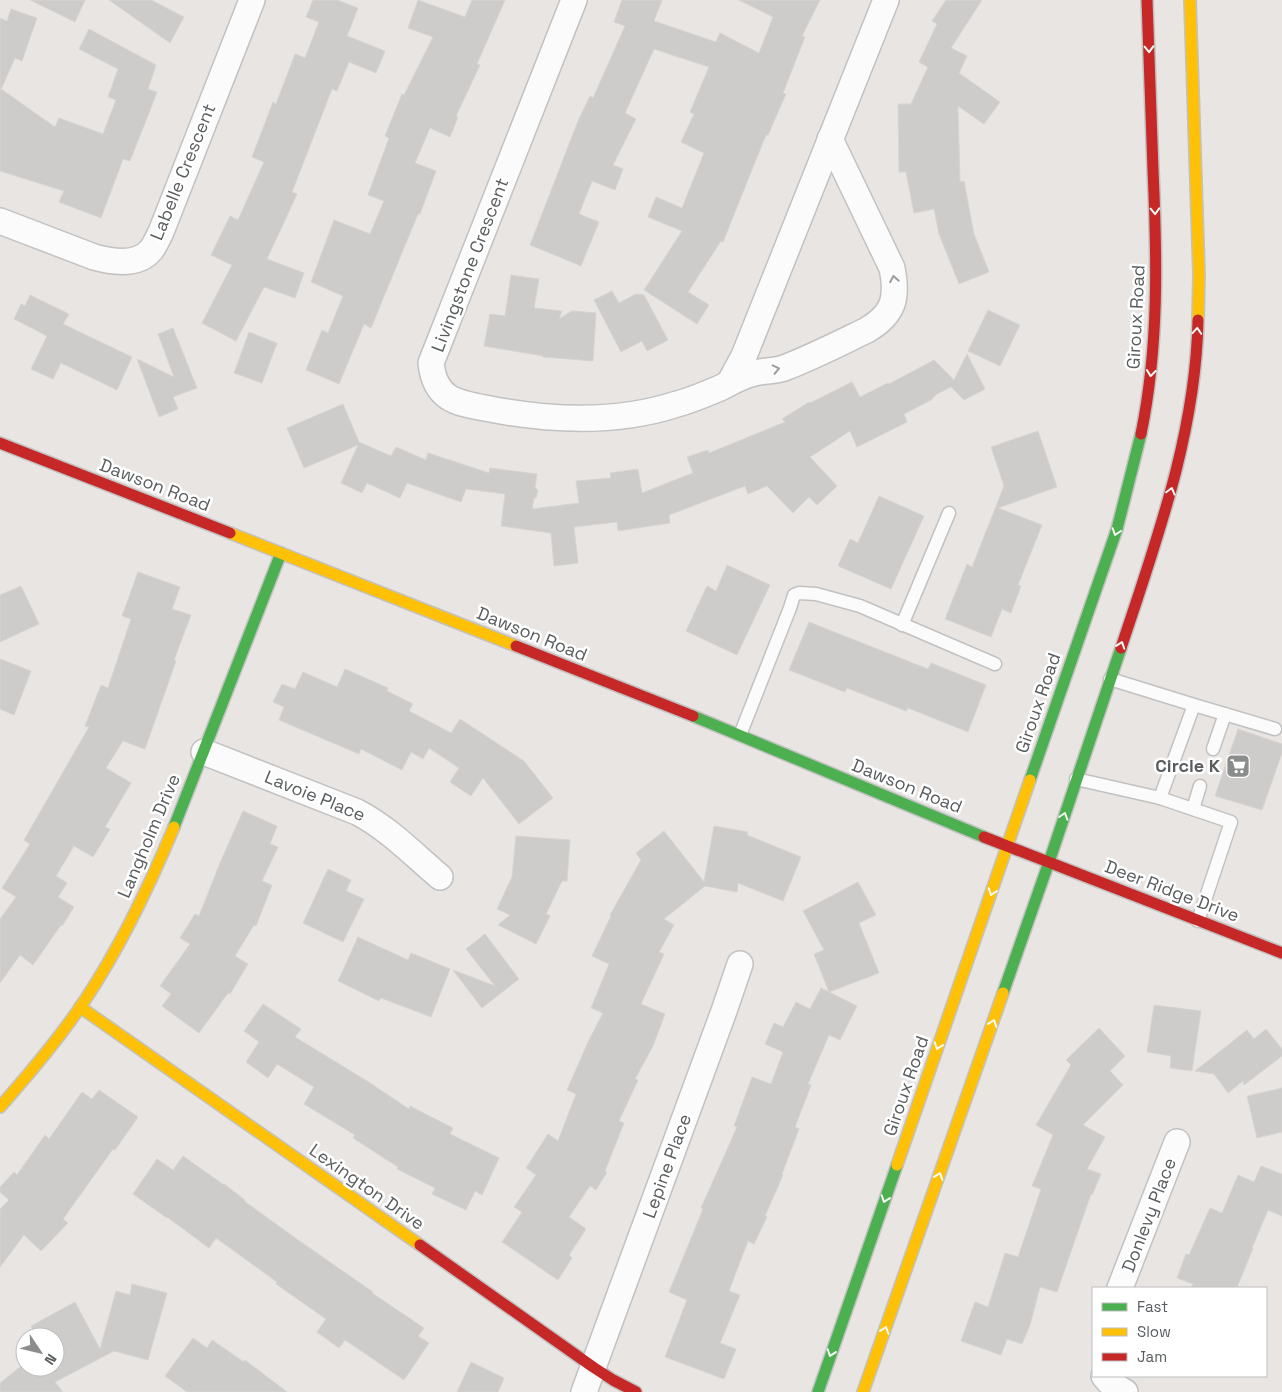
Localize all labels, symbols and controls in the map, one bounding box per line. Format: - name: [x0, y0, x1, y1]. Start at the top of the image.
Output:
- one-way arrow: [1143, 45, 1154, 53]
- street label: Labelle Crescent: [145, 100, 220, 243]
- street label: Livingstone Crescent: [426, 175, 513, 355]
- one-way arrow: [1150, 208, 1160, 215]
- street label: Giroux Road: [1121, 264, 1150, 370]
- one-way arrow: [889, 274, 899, 283]
- one-way arrow: [1191, 326, 1202, 334]
- one-way arrow: [772, 364, 781, 375]
- one-way arrow: [1146, 370, 1157, 378]
- street label: Dawson Road: [96, 453, 214, 516]
- one-way arrow: [1165, 487, 1175, 495]
- one-way arrow: [1111, 527, 1121, 535]
- street label: Dawson Road: [474, 601, 591, 666]
- one-way arrow: [1116, 642, 1126, 650]
- street label: Giroux Road: [1010, 650, 1065, 756]
- street label: Dawson Road: [849, 753, 966, 818]
- supermarket icon: Circle K: [1225, 753, 1251, 779]
- place label: Circle K: [1155, 754, 1221, 777]
- street label: Lavoie Place: [261, 765, 369, 826]
- street label: Langholm Drive: [112, 770, 185, 901]
- one-way arrow: [1058, 812, 1068, 821]
- street label: Deer Ridge Drive: [1102, 854, 1243, 927]
- one-way arrow: [987, 888, 997, 896]
- one-way arrow: [987, 1019, 997, 1027]
- street label: Giroux Road: [878, 1033, 933, 1139]
- one-way arrow: [934, 1041, 944, 1050]
- street label: Lepine Place: [637, 1110, 696, 1221]
- street label: Lexington Drive: [305, 1138, 429, 1235]
- street label: Donlevy Place: [1116, 1154, 1181, 1275]
- one-way arrow: [933, 1172, 943, 1181]
- one-way arrow: [881, 1195, 891, 1203]
- legend: [1092, 1287, 1267, 1377]
- text: Fast: [1137, 1297, 1168, 1316]
- text: Slow: [1137, 1322, 1171, 1341]
- one-way arrow: [880, 1326, 890, 1334]
- north arrow: [15, 1327, 65, 1377]
- text: Jam: [1137, 1347, 1167, 1366]
- one-way arrow: [827, 1348, 837, 1357]
- text: N: [41, 1350, 61, 1368]

